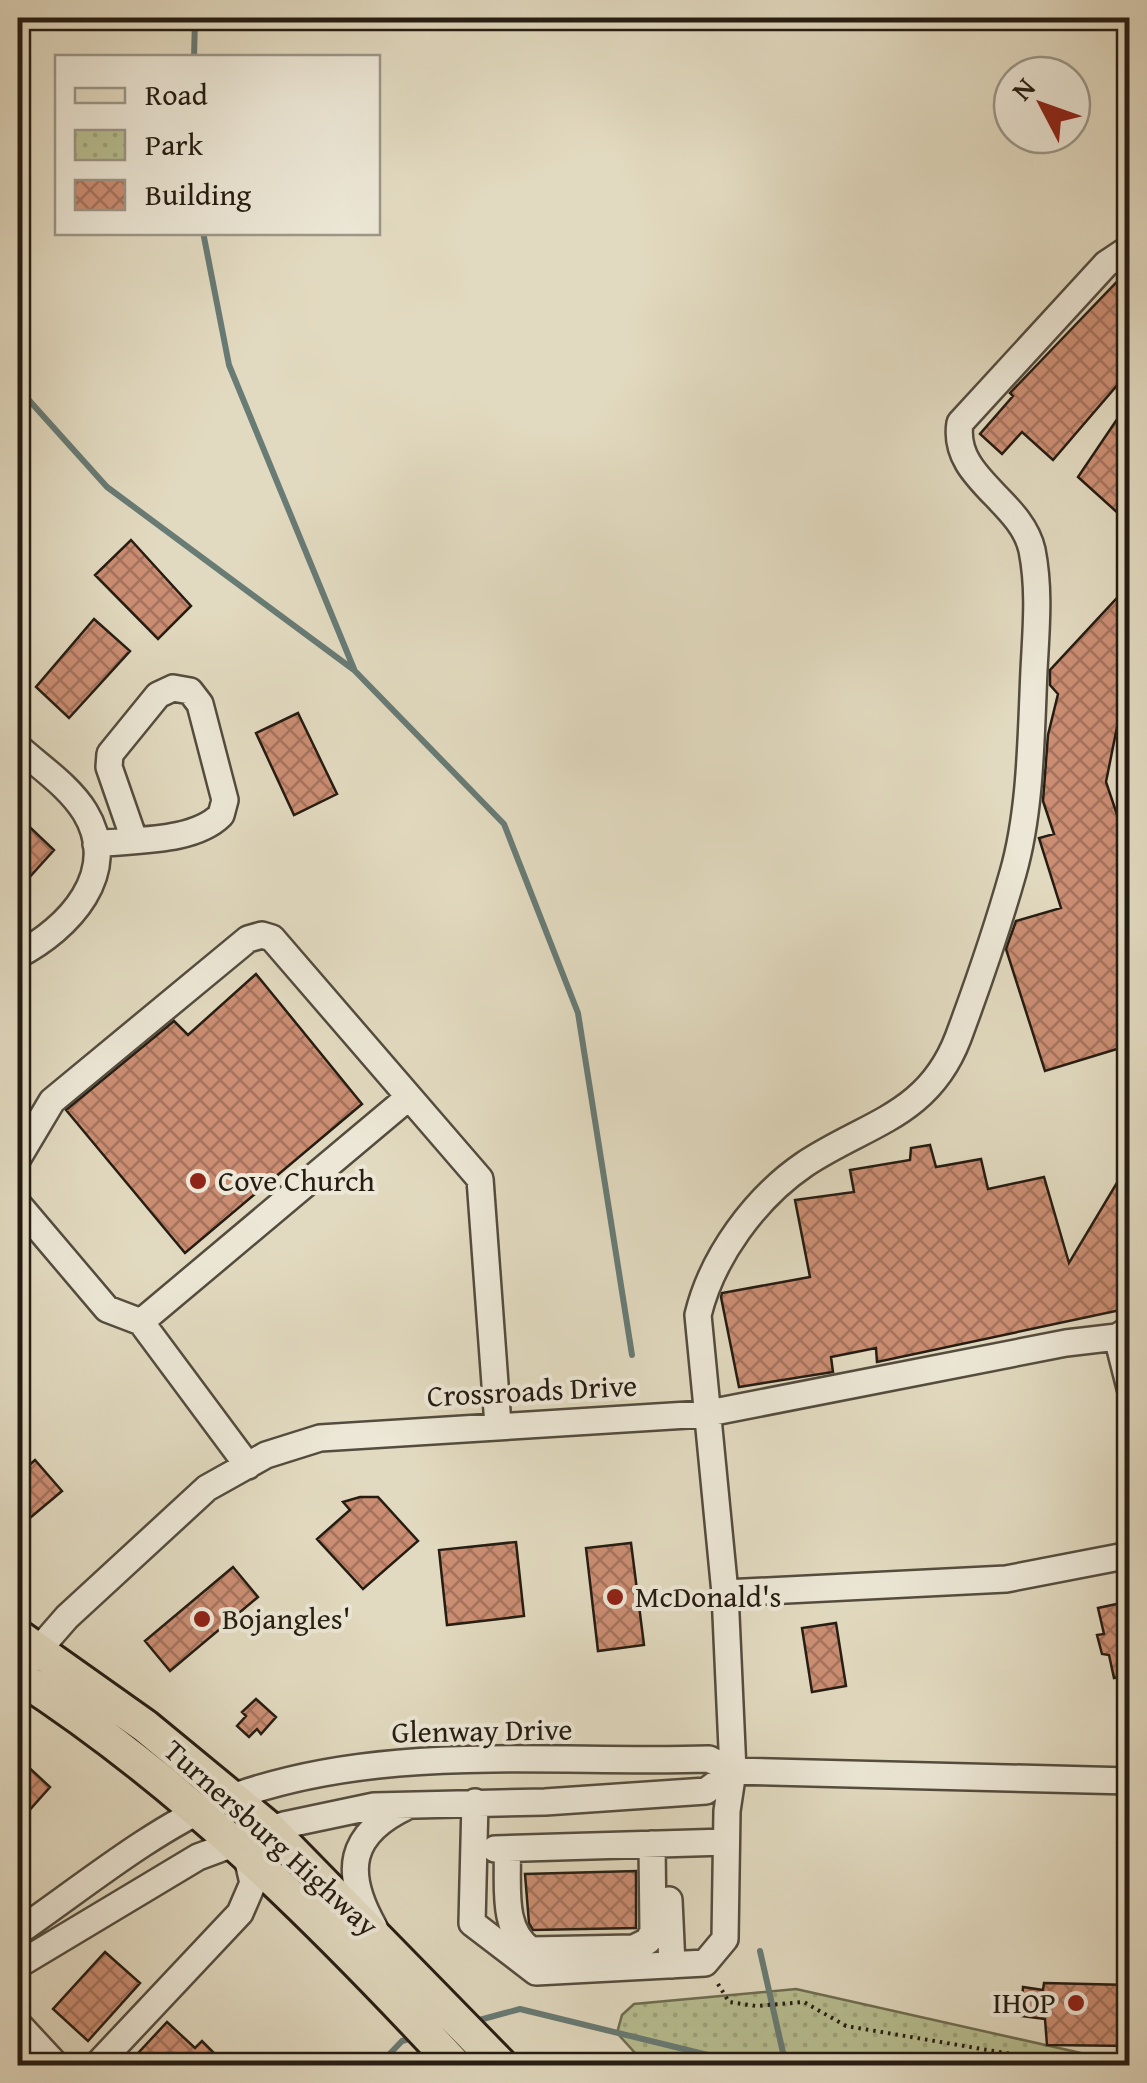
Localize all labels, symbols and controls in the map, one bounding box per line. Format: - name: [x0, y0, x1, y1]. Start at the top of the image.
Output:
- legend: [55, 55, 380, 235]
- north arrow: [992, 55, 1092, 155]
- text: N: [1001, 68, 1045, 109]
- text: Road: [145, 72, 208, 116]
- text: Park: [145, 122, 204, 166]
- text: Building: [145, 172, 251, 216]
- place label: Cove Church: [218, 1158, 375, 1202]
- marker: Cove Church: [187, 1170, 209, 1192]
- street label: Crossroads Drive: [426, 1363, 638, 1417]
- place label: McDonald's: [635, 1574, 782, 1618]
- marker: McDonald's: [604, 1586, 626, 1608]
- place label: Bojangles': [222, 1596, 350, 1640]
- marker: Bojangles': [191, 1608, 213, 1630]
- street label: Glenway Drive: [391, 1706, 573, 1754]
- street label: Turnersburg Highway: [154, 1728, 389, 1946]
- place label: IHOP: [993, 1980, 1056, 2024]
- marker: IHOP: [1065, 1992, 1087, 2014]

